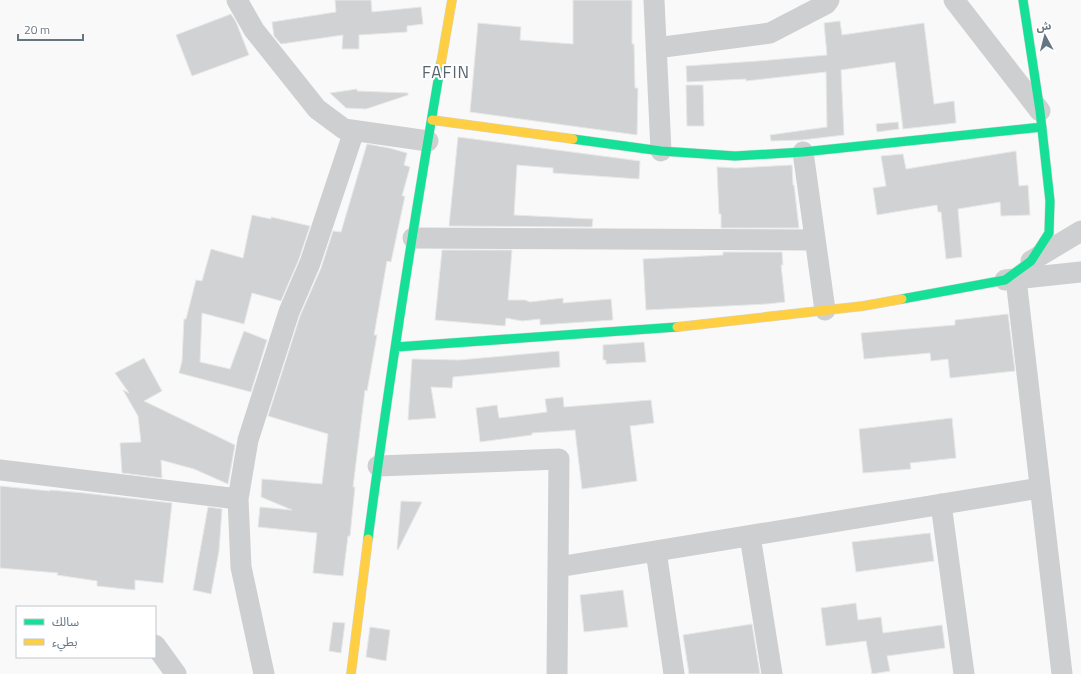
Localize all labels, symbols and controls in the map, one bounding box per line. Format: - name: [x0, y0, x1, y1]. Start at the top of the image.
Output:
- scale bar: [18, 16, 83, 42]
- north arrow: [1025, 16, 1065, 56]
- text: ش: [1035, 17, 1052, 35]
- text: 20 m: [24, 20, 50, 39]
- district label: FAFIN: [422, 59, 470, 85]
- legend: [16, 606, 156, 658]
- text: سالك: [52, 612, 79, 631]
- text: بطيء: [52, 632, 78, 652]

